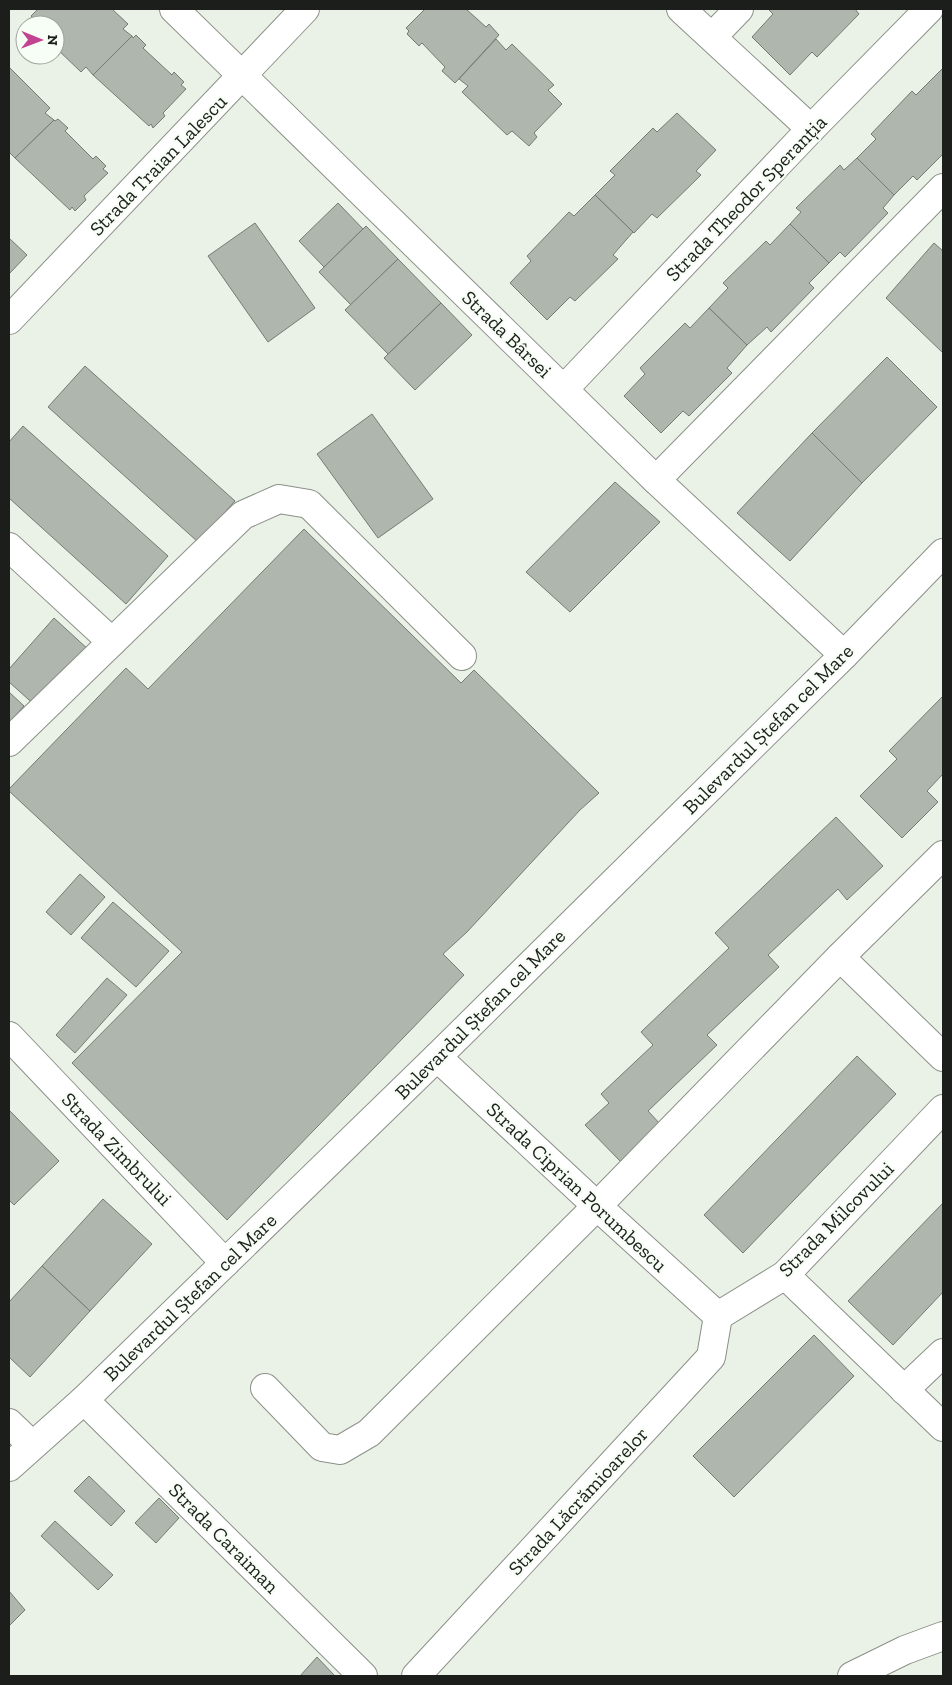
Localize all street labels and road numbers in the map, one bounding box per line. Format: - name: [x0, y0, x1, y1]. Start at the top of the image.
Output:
- street label: Strada Traian Lalescu: [84, 89, 232, 241]
- street label: Strada Theodor Speranția: [660, 110, 832, 286]
- street label: Strada Bârsei: [457, 285, 557, 383]
- street label: Bulevardul Ștefan cel Mare: [678, 639, 858, 819]
- street label: Bulevardul Ștefan cel Mare: [390, 924, 570, 1104]
- street label: Strada Zimbrului: [57, 1087, 177, 1211]
- street label: Strada Ciprian Porumbescu: [482, 1097, 672, 1277]
- street label: Strada Milcovului: [774, 1156, 899, 1281]
- street label: Bulevardul Ștefan cel Mare: [99, 1208, 281, 1386]
- street label: Strada Lăcrămioarelor: [503, 1422, 653, 1580]
- street label: Strada Caraiman: [164, 1478, 284, 1598]

